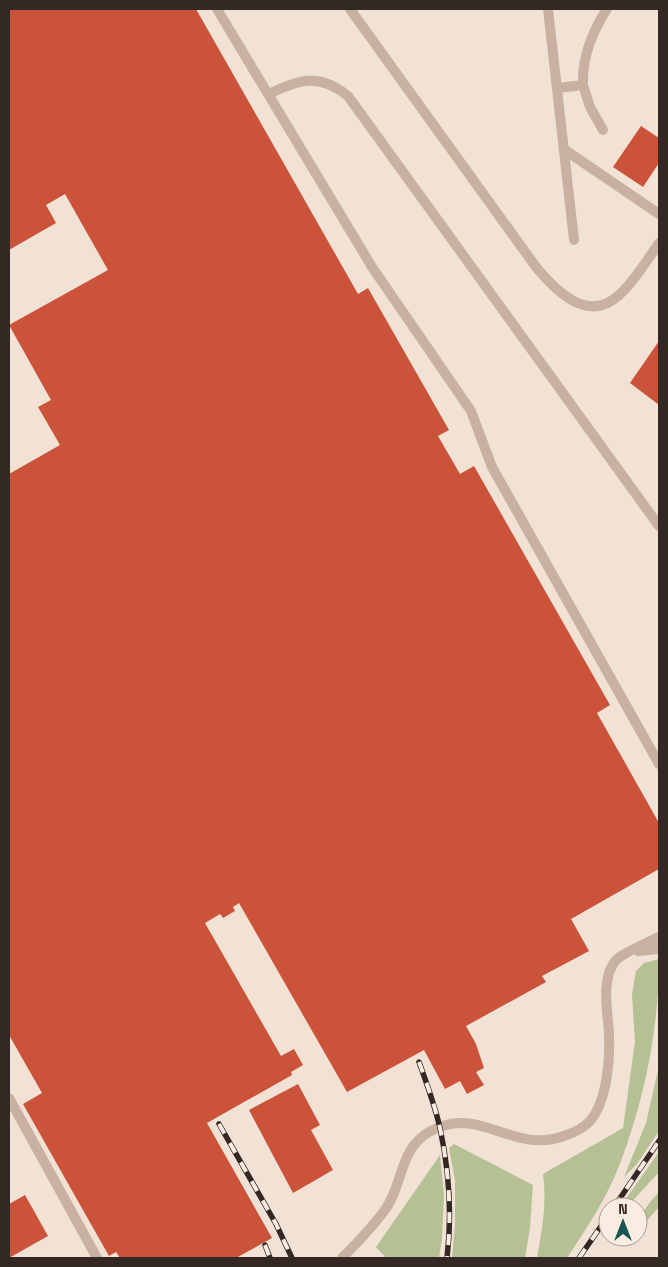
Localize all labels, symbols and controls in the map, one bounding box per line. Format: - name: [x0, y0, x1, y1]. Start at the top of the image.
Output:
- north arrow: [598, 1197, 648, 1247]
- text: N: [618, 1200, 628, 1218]

